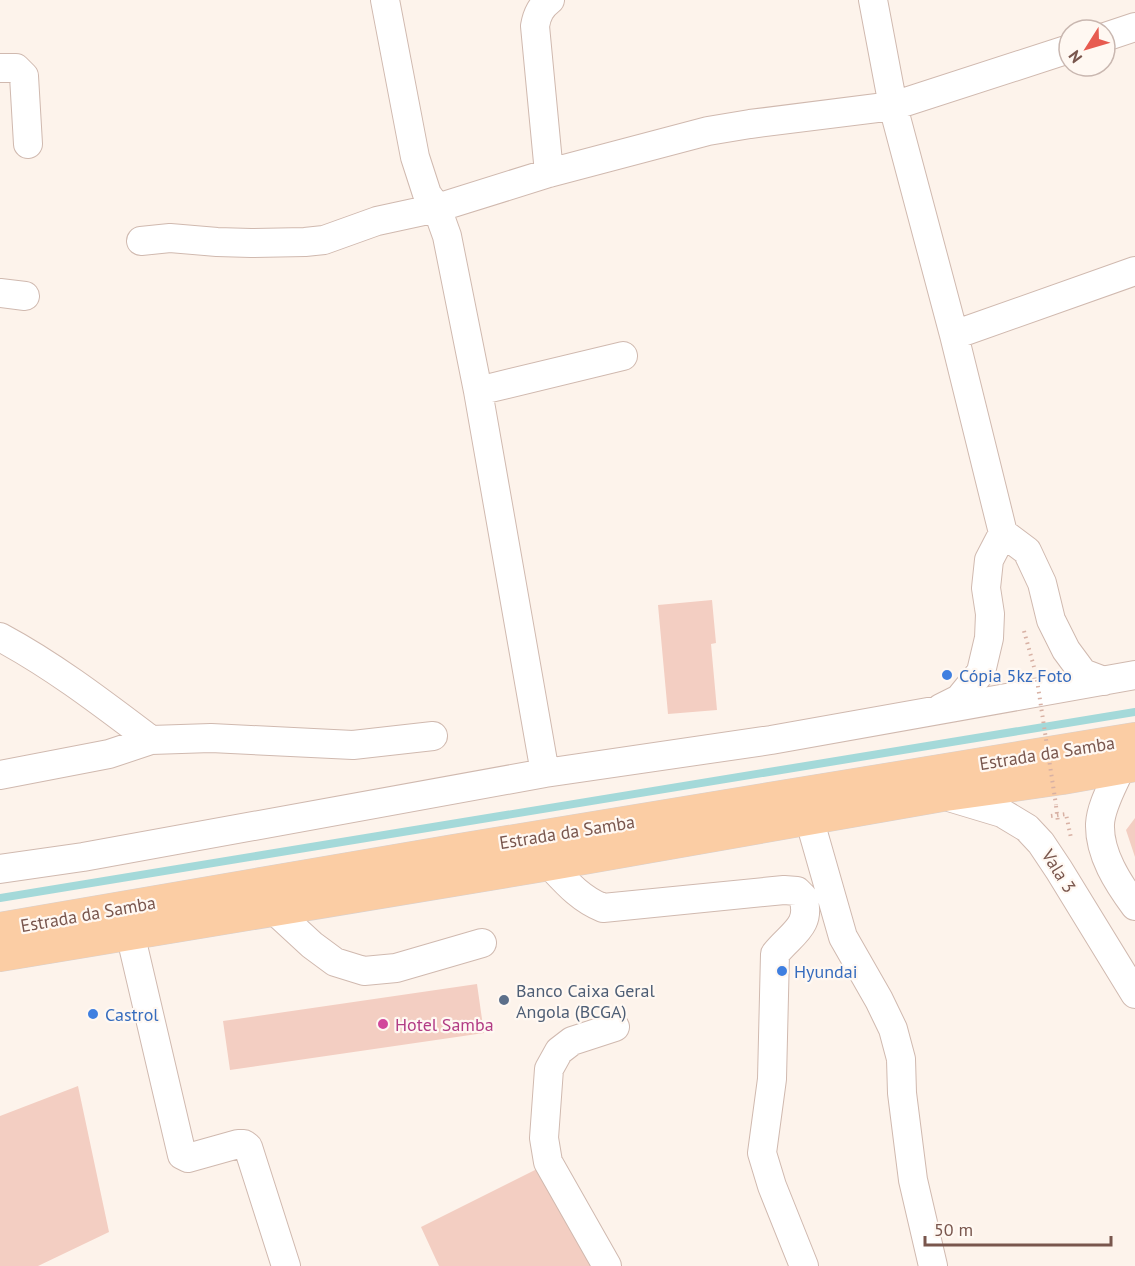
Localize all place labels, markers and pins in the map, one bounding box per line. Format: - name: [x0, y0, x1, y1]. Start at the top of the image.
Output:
- place label: Cópia 5kz Foto: [959, 664, 1072, 687]
- marker: Cópia 5kz Foto: [940, 668, 954, 682]
- place label: Hyundai: [794, 960, 857, 983]
- marker: Hyundai: [775, 964, 789, 978]
- place label: Banco Caixa Geral Angola (BCGA): [516, 979, 655, 1023]
- marker: Banco Caixa Geral Angola (BCGA): [497, 993, 511, 1007]
- place label: Castrol: [105, 1003, 159, 1026]
- marker: Castrol: [86, 1007, 100, 1021]
- place label: Hotel Samba: [395, 1013, 494, 1036]
- marker: Hotel Samba: [376, 1017, 390, 1031]

